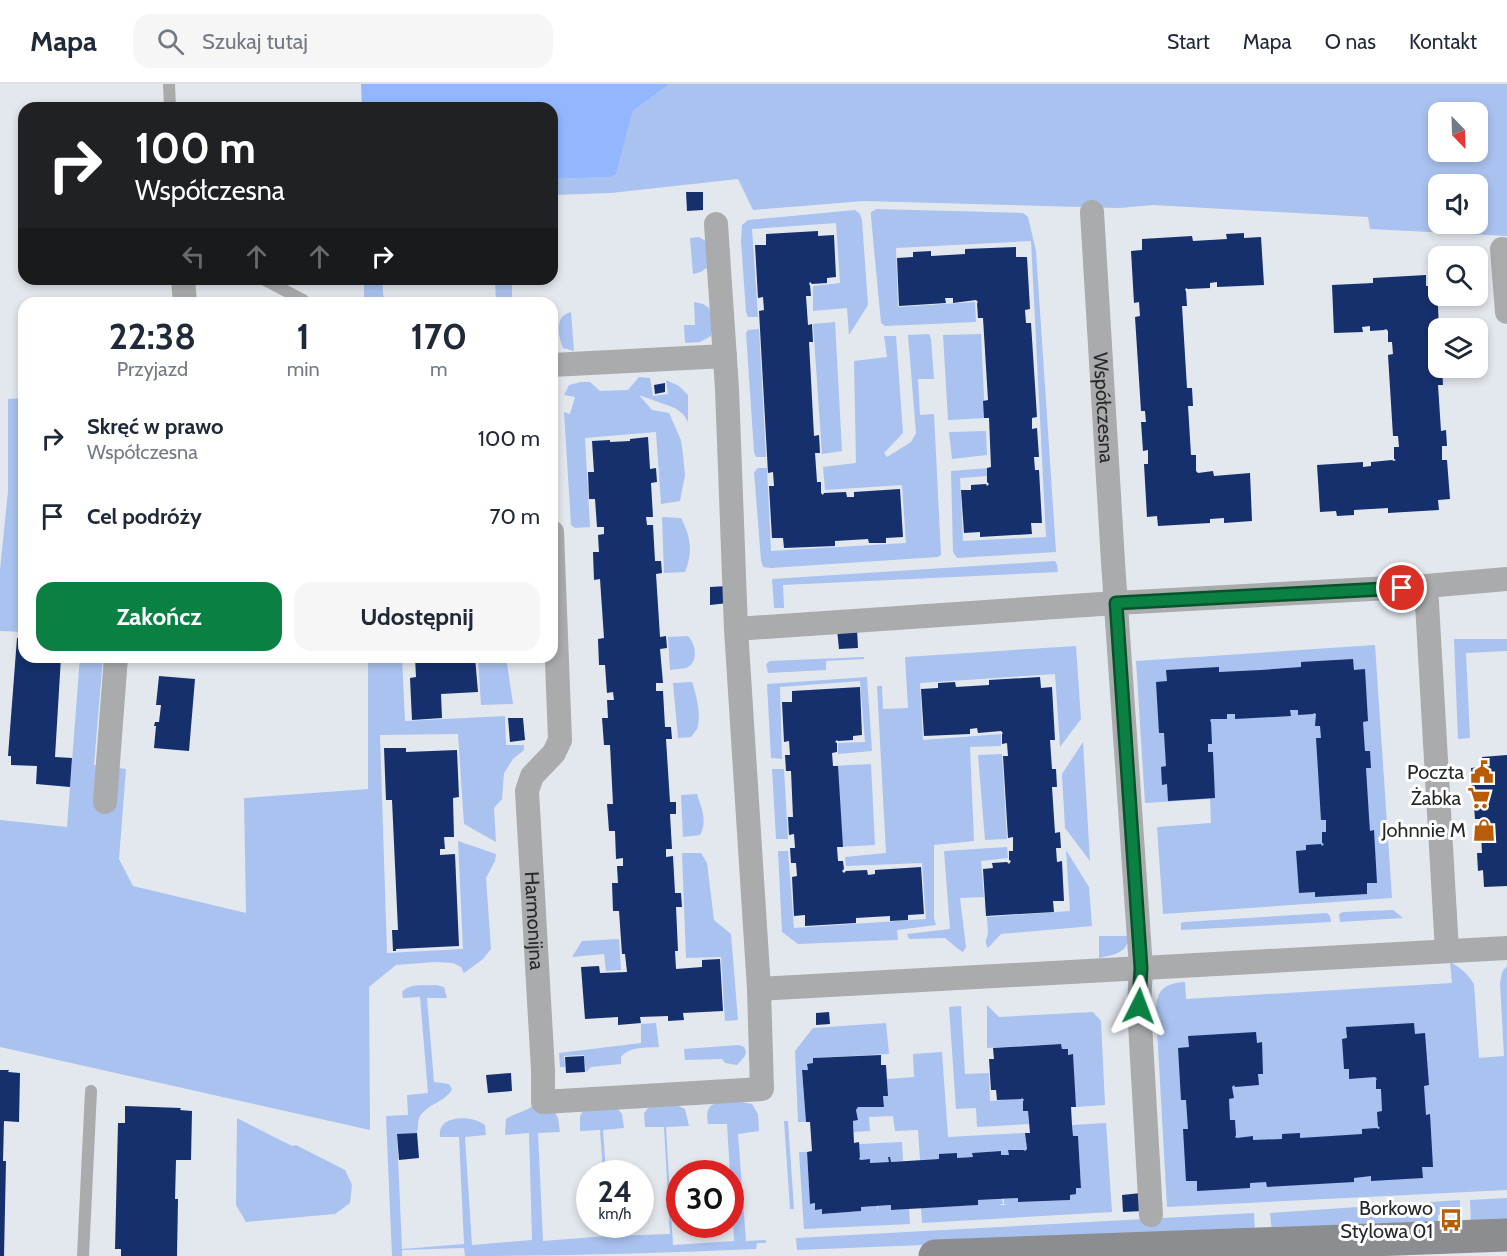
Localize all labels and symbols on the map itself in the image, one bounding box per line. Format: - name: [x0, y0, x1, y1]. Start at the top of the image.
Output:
- north arrow: [1428, 102, 1488, 162]
- street label: Współczesna: [1088, 352, 1119, 464]
- pin: [1376, 562, 1427, 613]
- public building icon: Poczta: [1469, 759, 1495, 785]
- place label: Poczta: [1407, 760, 1464, 784]
- supermarket icon: Żabka: [1466, 785, 1492, 811]
- place label: Żabka: [1411, 786, 1461, 810]
- shop icon: Johnnie M: [1471, 817, 1497, 843]
- place label: Johnnie M: [1381, 818, 1466, 842]
- street label: Harmonijna: [520, 871, 549, 971]
- position arrow: [1107, 974, 1171, 1038]
- speed limit sign: 30: [666, 1160, 744, 1238]
- place label: Borkowo Stylowa 01: [1340, 1196, 1433, 1243]
- bus stop icon: Borkowo Stylowa 01: [1438, 1207, 1464, 1233]

